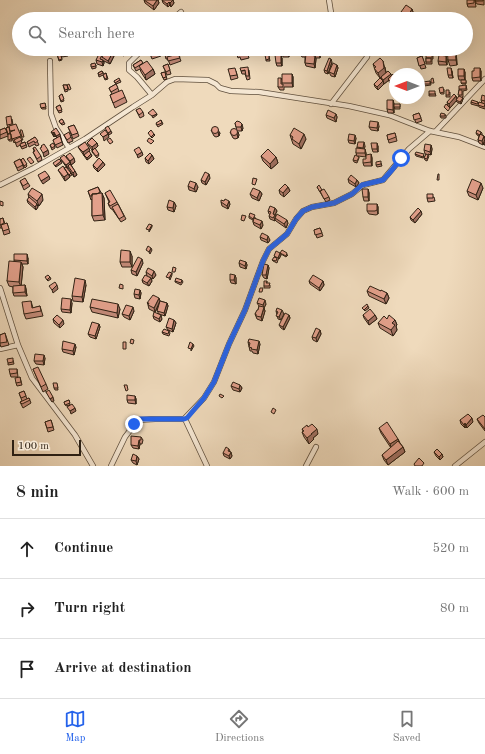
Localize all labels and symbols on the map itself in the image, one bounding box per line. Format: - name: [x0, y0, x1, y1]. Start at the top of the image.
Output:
- north arrow: [389, 68, 425, 104]
- route start: [392, 149, 410, 167]
- route end: [125, 415, 143, 433]
- scale bar: [12, 438, 81, 457]

